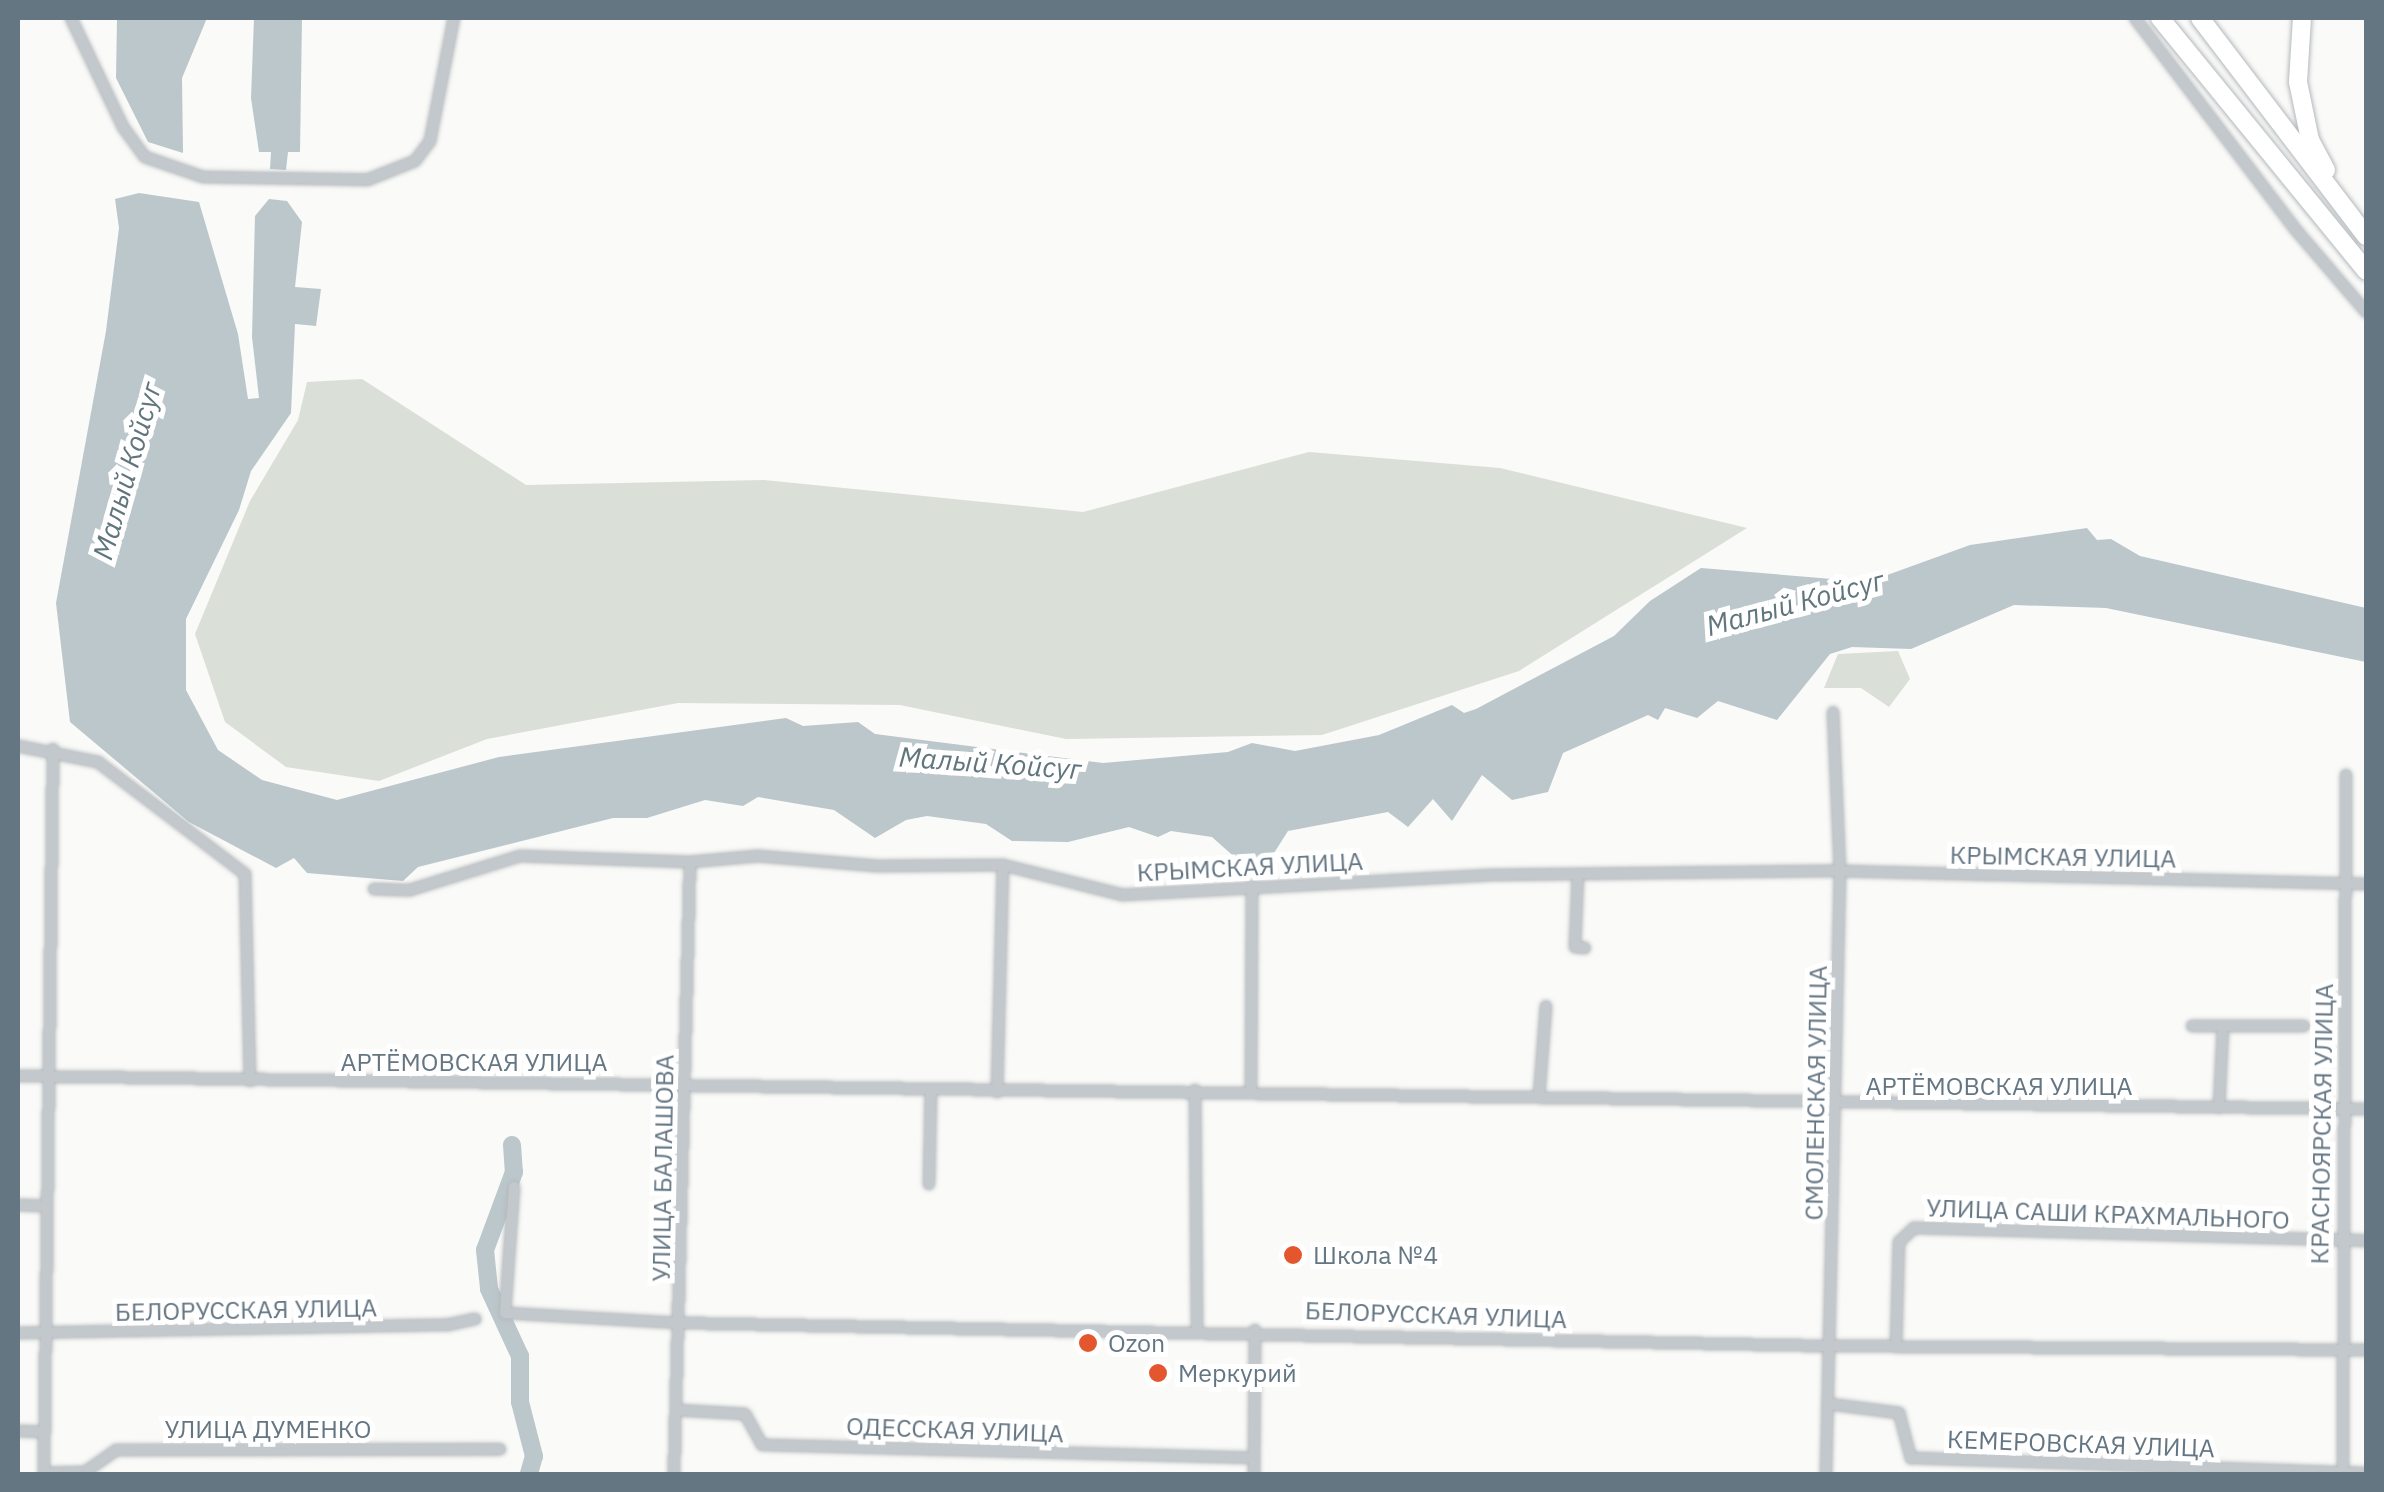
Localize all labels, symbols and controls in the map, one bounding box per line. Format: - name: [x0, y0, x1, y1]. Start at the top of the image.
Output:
- water label: Малый Койсуг: [86, 379, 168, 563]
- water label: Малый Койсуг: [1702, 563, 1888, 643]
- water label: Малый Койсуг: [898, 740, 1082, 786]
- street label: КРЫМСКАЯ УЛИЦА: [1949, 840, 2177, 874]
- street label: КРЫМСКАЯ УЛИЦА: [1136, 846, 1364, 888]
- street label: СМОЛЕНСКАЯ УЛИЦА: [1799, 965, 1833, 1221]
- street label: КРАСНОЯРСКАЯ УЛИЦА: [2305, 983, 2339, 1265]
- street label: АРТЁМОВСКАЯ УЛИЦА: [340, 1047, 608, 1077]
- street label: УЛИЦА БАЛАШОВА: [646, 1054, 680, 1282]
- street label: АРТЁМОВСКАЯ УЛИЦА: [1865, 1071, 2133, 1101]
- street label: УЛИЦА САШИ КРАХМАЛЬНОГО: [1926, 1193, 2290, 1235]
- place label: Школа №4: [1313, 1240, 1438, 1270]
- marker: Школа №4: [1282, 1244, 1304, 1266]
- street label: БЕЛОРУССКАЯ УЛИЦА: [115, 1293, 377, 1327]
- street label: БЕЛОРУССКАЯ УЛИЦА: [1304, 1295, 1568, 1335]
- place label: Ozon: [1108, 1328, 1165, 1358]
- marker: Ozon: [1077, 1332, 1099, 1354]
- place label: Меркурий: [1178, 1358, 1297, 1388]
- marker: Меркурий: [1147, 1362, 1169, 1384]
- street label: ОДЕССКАЯ УЛИЦА: [846, 1411, 1064, 1449]
- street label: УЛИЦА ДУМЕНКО: [165, 1414, 371, 1444]
- street label: КЕМЕРОВСКАЯ УЛИЦА: [1947, 1424, 2215, 1464]

